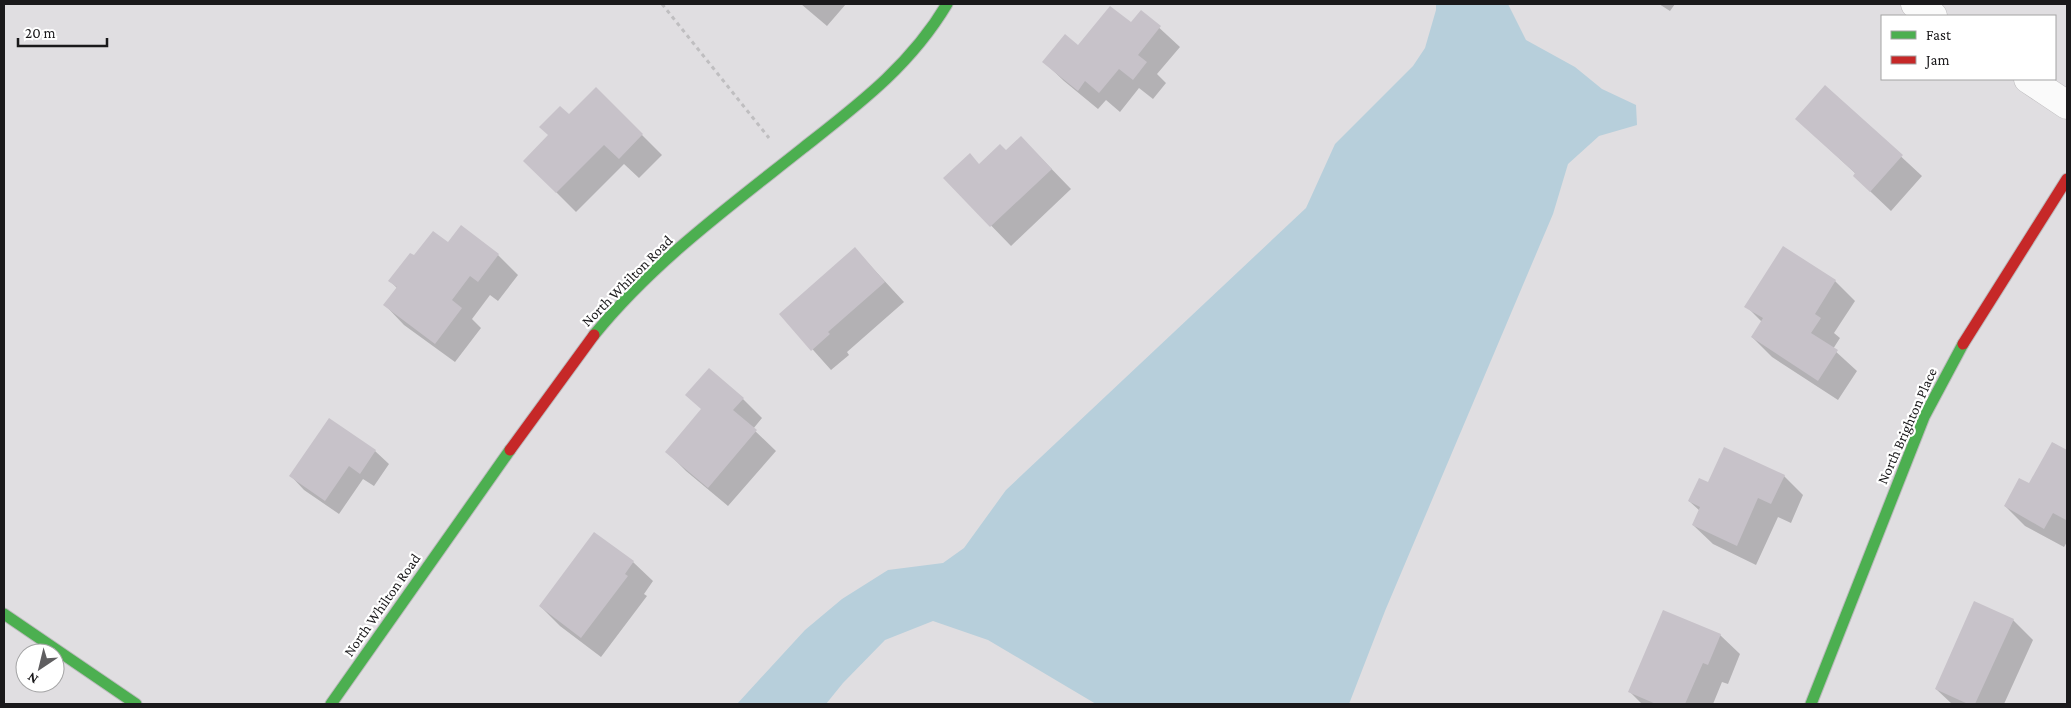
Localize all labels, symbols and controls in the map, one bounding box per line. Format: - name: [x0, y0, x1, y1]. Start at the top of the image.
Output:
- scale bar: [18, 15, 106, 47]
- legend: [1881, 15, 2056, 80]
- text: 20 m: [25, 25, 56, 41]
- text: Fast: [1926, 27, 1952, 43]
- text: Jam: [1924, 52, 1949, 69]
- street label: North Whilton Road: [578, 232, 676, 330]
- street label: North Brighton Place: [1874, 365, 1941, 487]
- street label: North Whilton Road: [341, 550, 424, 659]
- north arrow: [15, 643, 65, 693]
- text: N: [24, 669, 41, 688]

